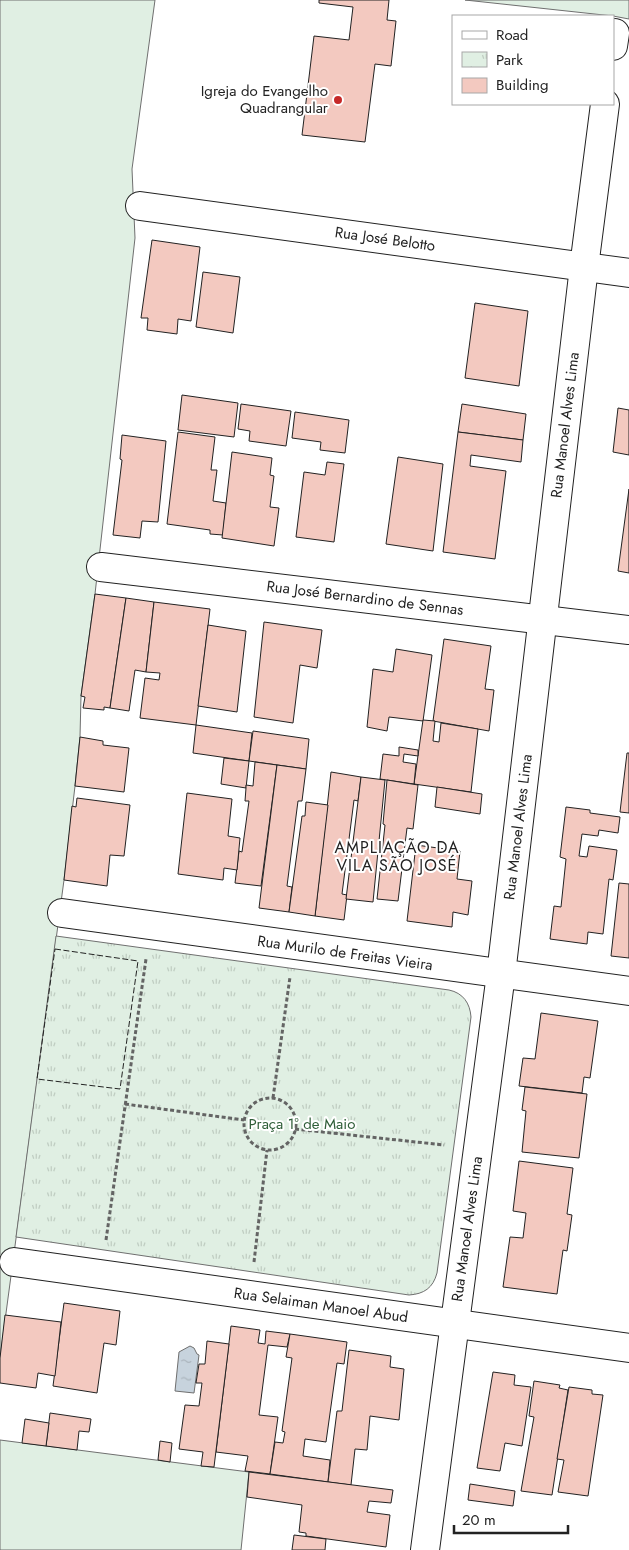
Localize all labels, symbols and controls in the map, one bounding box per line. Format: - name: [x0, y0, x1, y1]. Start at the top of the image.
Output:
- legend: [452, 15, 614, 105]
- text: Road: [496, 24, 528, 46]
- text: Park: [496, 49, 523, 71]
- text: Building: [496, 74, 548, 96]
- place label: Igreja do Evangelho Quadrangular: [201, 80, 329, 119]
- marker: Igreja do Evangelho Quadrangular: [332, 94, 344, 106]
- street label: Rua José Belotto: [333, 221, 437, 257]
- street label: Rua Manoel Alves Lima: [545, 351, 585, 499]
- street label: Rua José Bernardino de Sennas: [265, 575, 465, 621]
- street label: Rua Manoel Alves Lima: [498, 753, 538, 901]
- district label: AMPLIAÇÃO DA VILA SÃO JOSÉ: [335, 836, 459, 877]
- street label: Rua Murilo de Freitas Vieira: [256, 930, 434, 976]
- park label: Praça 1º de Maio: [249, 1113, 355, 1135]
- street label: Rua Manoel Alves Lima: [446, 1155, 488, 1303]
- street label: Rua Selaiman Manoel Abud: [232, 1282, 410, 1328]
- scale bar: [454, 1502, 568, 1534]
- text: 20 m: [462, 1509, 496, 1531]

